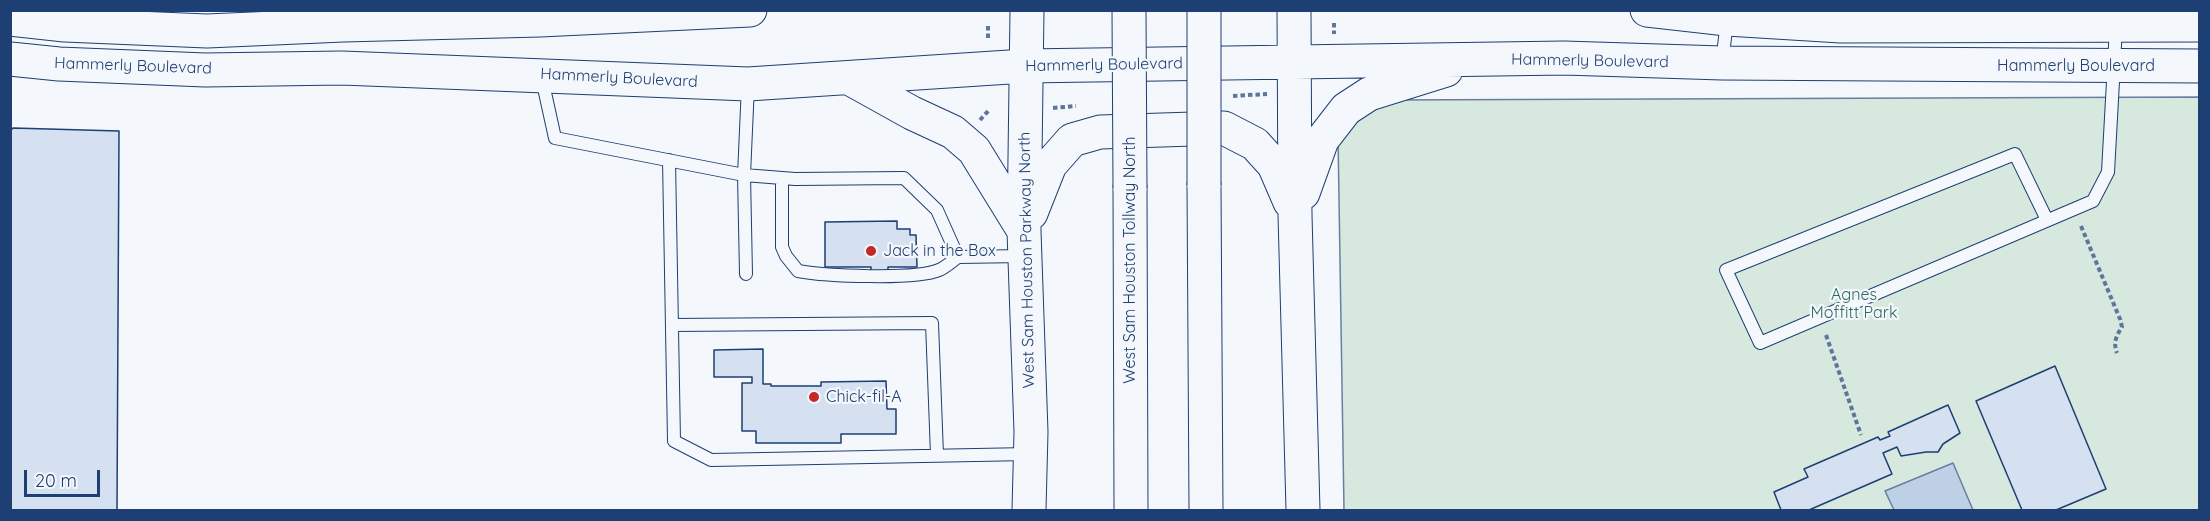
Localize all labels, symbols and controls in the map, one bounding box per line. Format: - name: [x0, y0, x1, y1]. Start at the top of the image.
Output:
- street label: Hammerly Boulevard: [1511, 50, 1669, 72]
- street label: Hammerly Boulevard: [54, 54, 212, 78]
- street label: Hammerly Boulevard: [1025, 54, 1183, 76]
- street label: Hammerly Boulevard: [1997, 56, 2155, 76]
- street label: Hammerly Boulevard: [540, 64, 698, 92]
- street label: West Sam Houston Parkway North: [1015, 131, 1039, 389]
- street label: West Sam Houston Tollway North: [1120, 136, 1140, 384]
- place label: Jack in the Box: [883, 241, 996, 261]
- marker: Jack in the Box: [864, 244, 878, 258]
- park label: Agnes Moffitt Park: [1811, 285, 1897, 323]
- place label: Chick-fil-A: [826, 387, 901, 407]
- marker: Chick-fil-A: [807, 390, 821, 404]
- scale bar: [27, 458, 104, 496]
- text: 20 m: [35, 469, 77, 492]

